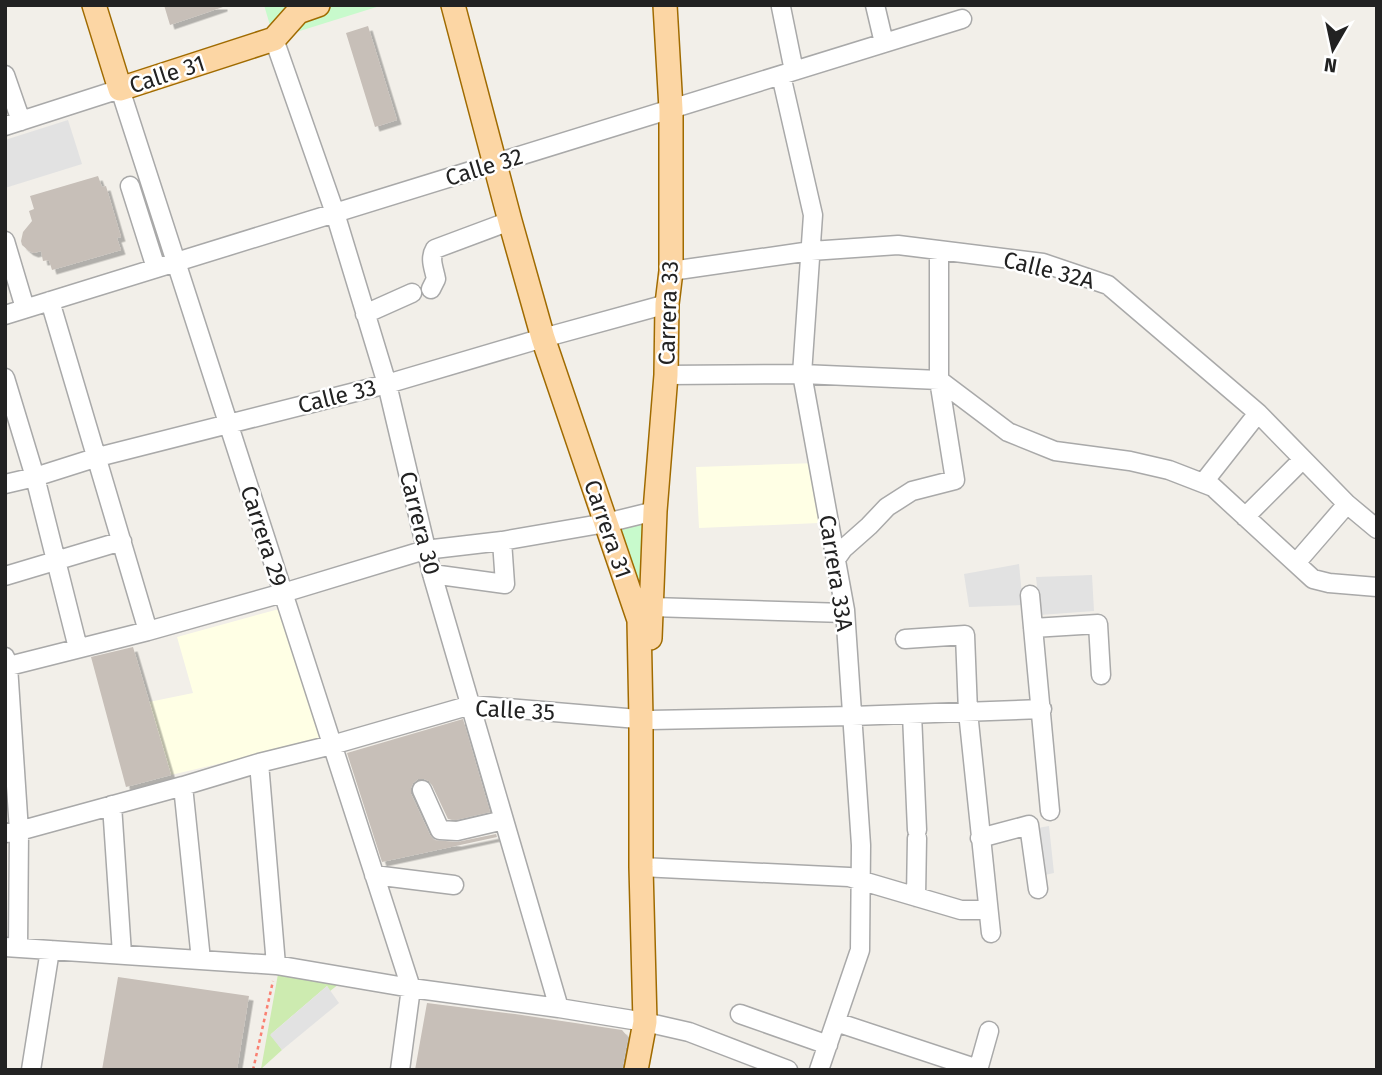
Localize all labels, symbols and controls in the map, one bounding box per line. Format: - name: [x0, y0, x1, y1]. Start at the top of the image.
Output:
- north arrow: [1298, 14, 1368, 84]
- street label: Calle 31: [126, 49, 208, 99]
- text: N: [1322, 53, 1338, 78]
- street label: Calle 32: [442, 142, 526, 192]
- street label: Calle 32A: [1001, 245, 1098, 295]
- street label: Carrera 33: [652, 260, 684, 366]
- street label: Calle 33: [295, 373, 379, 419]
- street label: Carrera 30: [394, 468, 446, 578]
- street label: Carrera 31: [578, 476, 638, 582]
- street label: Carrera 29: [235, 482, 293, 590]
- street label: Carrera 33A: [813, 513, 859, 634]
- street label: Calle 35: [474, 694, 556, 726]

